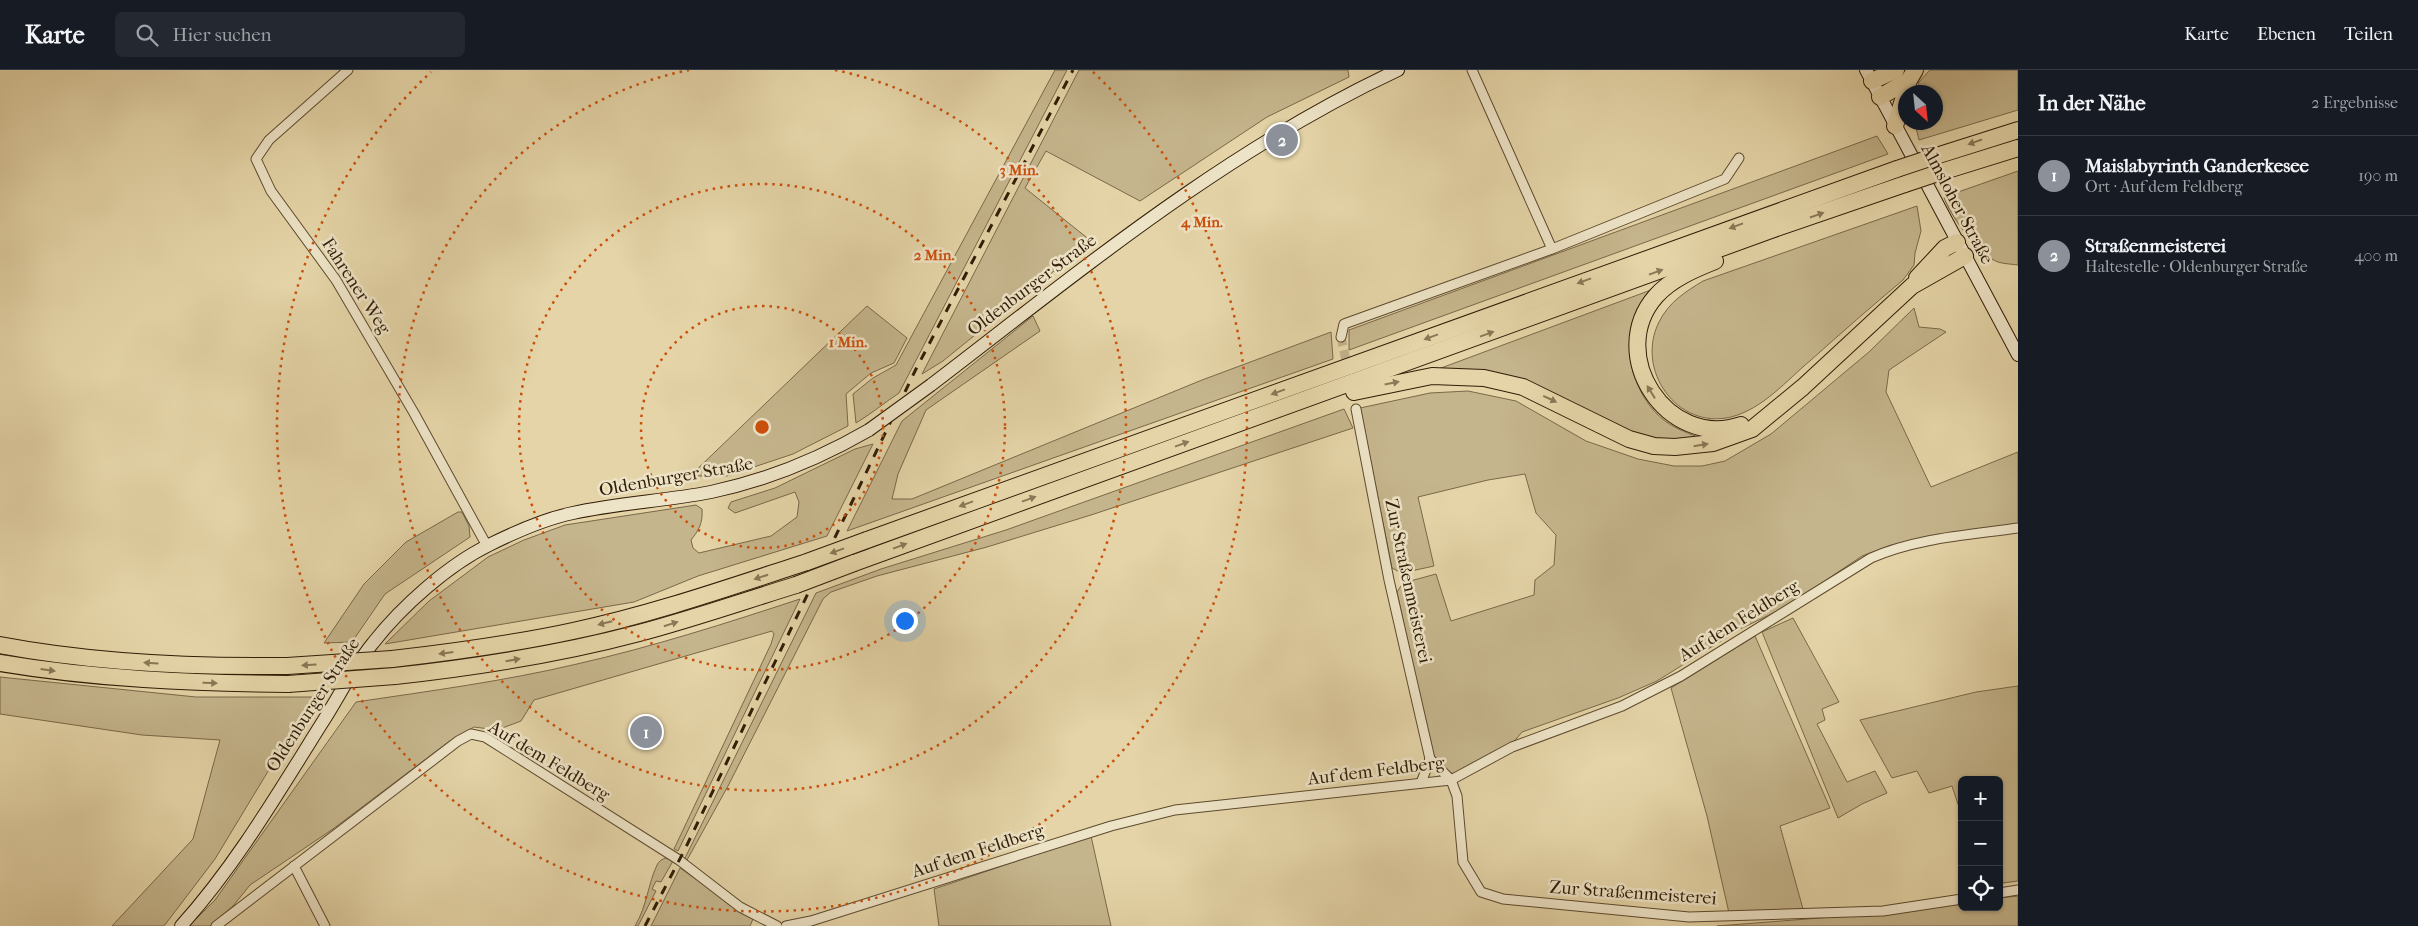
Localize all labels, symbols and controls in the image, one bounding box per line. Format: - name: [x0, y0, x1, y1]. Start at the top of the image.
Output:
- search box: [115, 12, 465, 57]
- text: Karte: [25, 21, 85, 49]
- icon: search: [133, 21, 161, 49]
- text: Hier suchen: [173, 24, 272, 46]
- text: Karte: [2184, 24, 2229, 45]
- text: Ebenen: [2257, 24, 2316, 45]
- text: Teilen: [2344, 24, 2393, 45]
- north arrow: [1898, 85, 1943, 130]
- text: In der Nähe: [2038, 91, 2146, 115]
- text: 2 Ergebnisse: [2311, 93, 2398, 112]
- pin: 2: [1266, 121, 1298, 159]
- street label: Almsloher Straße: [1916, 139, 1998, 268]
- one-way arrow: [1967, 139, 1982, 147]
- text: Maislabyrinth Ganderkesee: [2085, 155, 2309, 177]
- text: 3 Min.: [999, 161, 1039, 179]
- text: 1: [2051, 166, 2057, 185]
- text: 190 m: [2358, 166, 2398, 185]
- text: Ort · Auf dem Feldberg: [2085, 177, 2243, 196]
- one-way arrow: [1809, 210, 1824, 218]
- text: 4 Min.: [1180, 213, 1223, 231]
- one-way arrow: [1729, 223, 1744, 230]
- street label: Oldenburger Straße: [963, 230, 1101, 340]
- street label: Fahrener Weg: [317, 234, 395, 338]
- text: Straßenmeisterei: [2085, 235, 2226, 257]
- text: 2 Min.: [914, 246, 954, 264]
- text: 2: [2050, 246, 2058, 265]
- text: 400 m: [2354, 246, 2398, 265]
- text: Haltestelle · Oldenburger Straße: [2085, 257, 2308, 276]
- one-way arrow: [1649, 268, 1664, 275]
- one-way arrow: [1576, 278, 1591, 285]
- one-way arrow: [1480, 330, 1495, 337]
- text: 1 Min.: [829, 333, 867, 351]
- one-way arrow: [1423, 333, 1438, 341]
- one-way arrow: [1384, 379, 1400, 387]
- one-way arrow: [1647, 385, 1656, 398]
- one-way arrow: [1270, 388, 1285, 396]
- one-way arrow: [1542, 395, 1557, 404]
- centre of rings: [753, 418, 771, 436]
- one-way arrow: [1175, 440, 1190, 448]
- one-way arrow: [1694, 440, 1710, 448]
- street label: Oldenburger Straße: [597, 453, 755, 501]
- one-way arrow: [1022, 495, 1037, 503]
- street label: Zur Straßenmeisterei: [1380, 497, 1436, 666]
- one-way arrow: [958, 501, 973, 508]
- one-way arrow: [893, 542, 908, 550]
- one-way arrow: [829, 547, 844, 555]
- one-way arrow: [753, 573, 768, 581]
- street label: Auf dem Feldberg: [1674, 575, 1803, 667]
- your location: [892, 608, 918, 634]
- one-way arrow: [598, 619, 613, 627]
- one-way arrow: [664, 619, 679, 627]
- street label: Oldenburger Straße: [262, 634, 364, 776]
- one-way arrow: [437, 649, 453, 657]
- one-way arrow: [505, 655, 521, 663]
- one-way arrow: [143, 658, 159, 666]
- one-way arrow: [301, 661, 317, 669]
- one-way arrow: [40, 666, 56, 674]
- one-way arrow: [202, 679, 218, 687]
- pin: 1: [630, 713, 662, 751]
- street label: Auf dem Feldberg: [484, 716, 614, 806]
- street label: Auf dem Feldberg: [1305, 752, 1446, 790]
- map controls: [1958, 776, 2003, 911]
- button: +: [1958, 776, 2003, 821]
- street label: Auf dem Feldberg: [908, 820, 1047, 883]
- button: −: [1958, 821, 2003, 866]
- button: locate: [1958, 866, 2003, 911]
- street label: Zur Straßenmeisterei: [1549, 877, 1718, 909]

